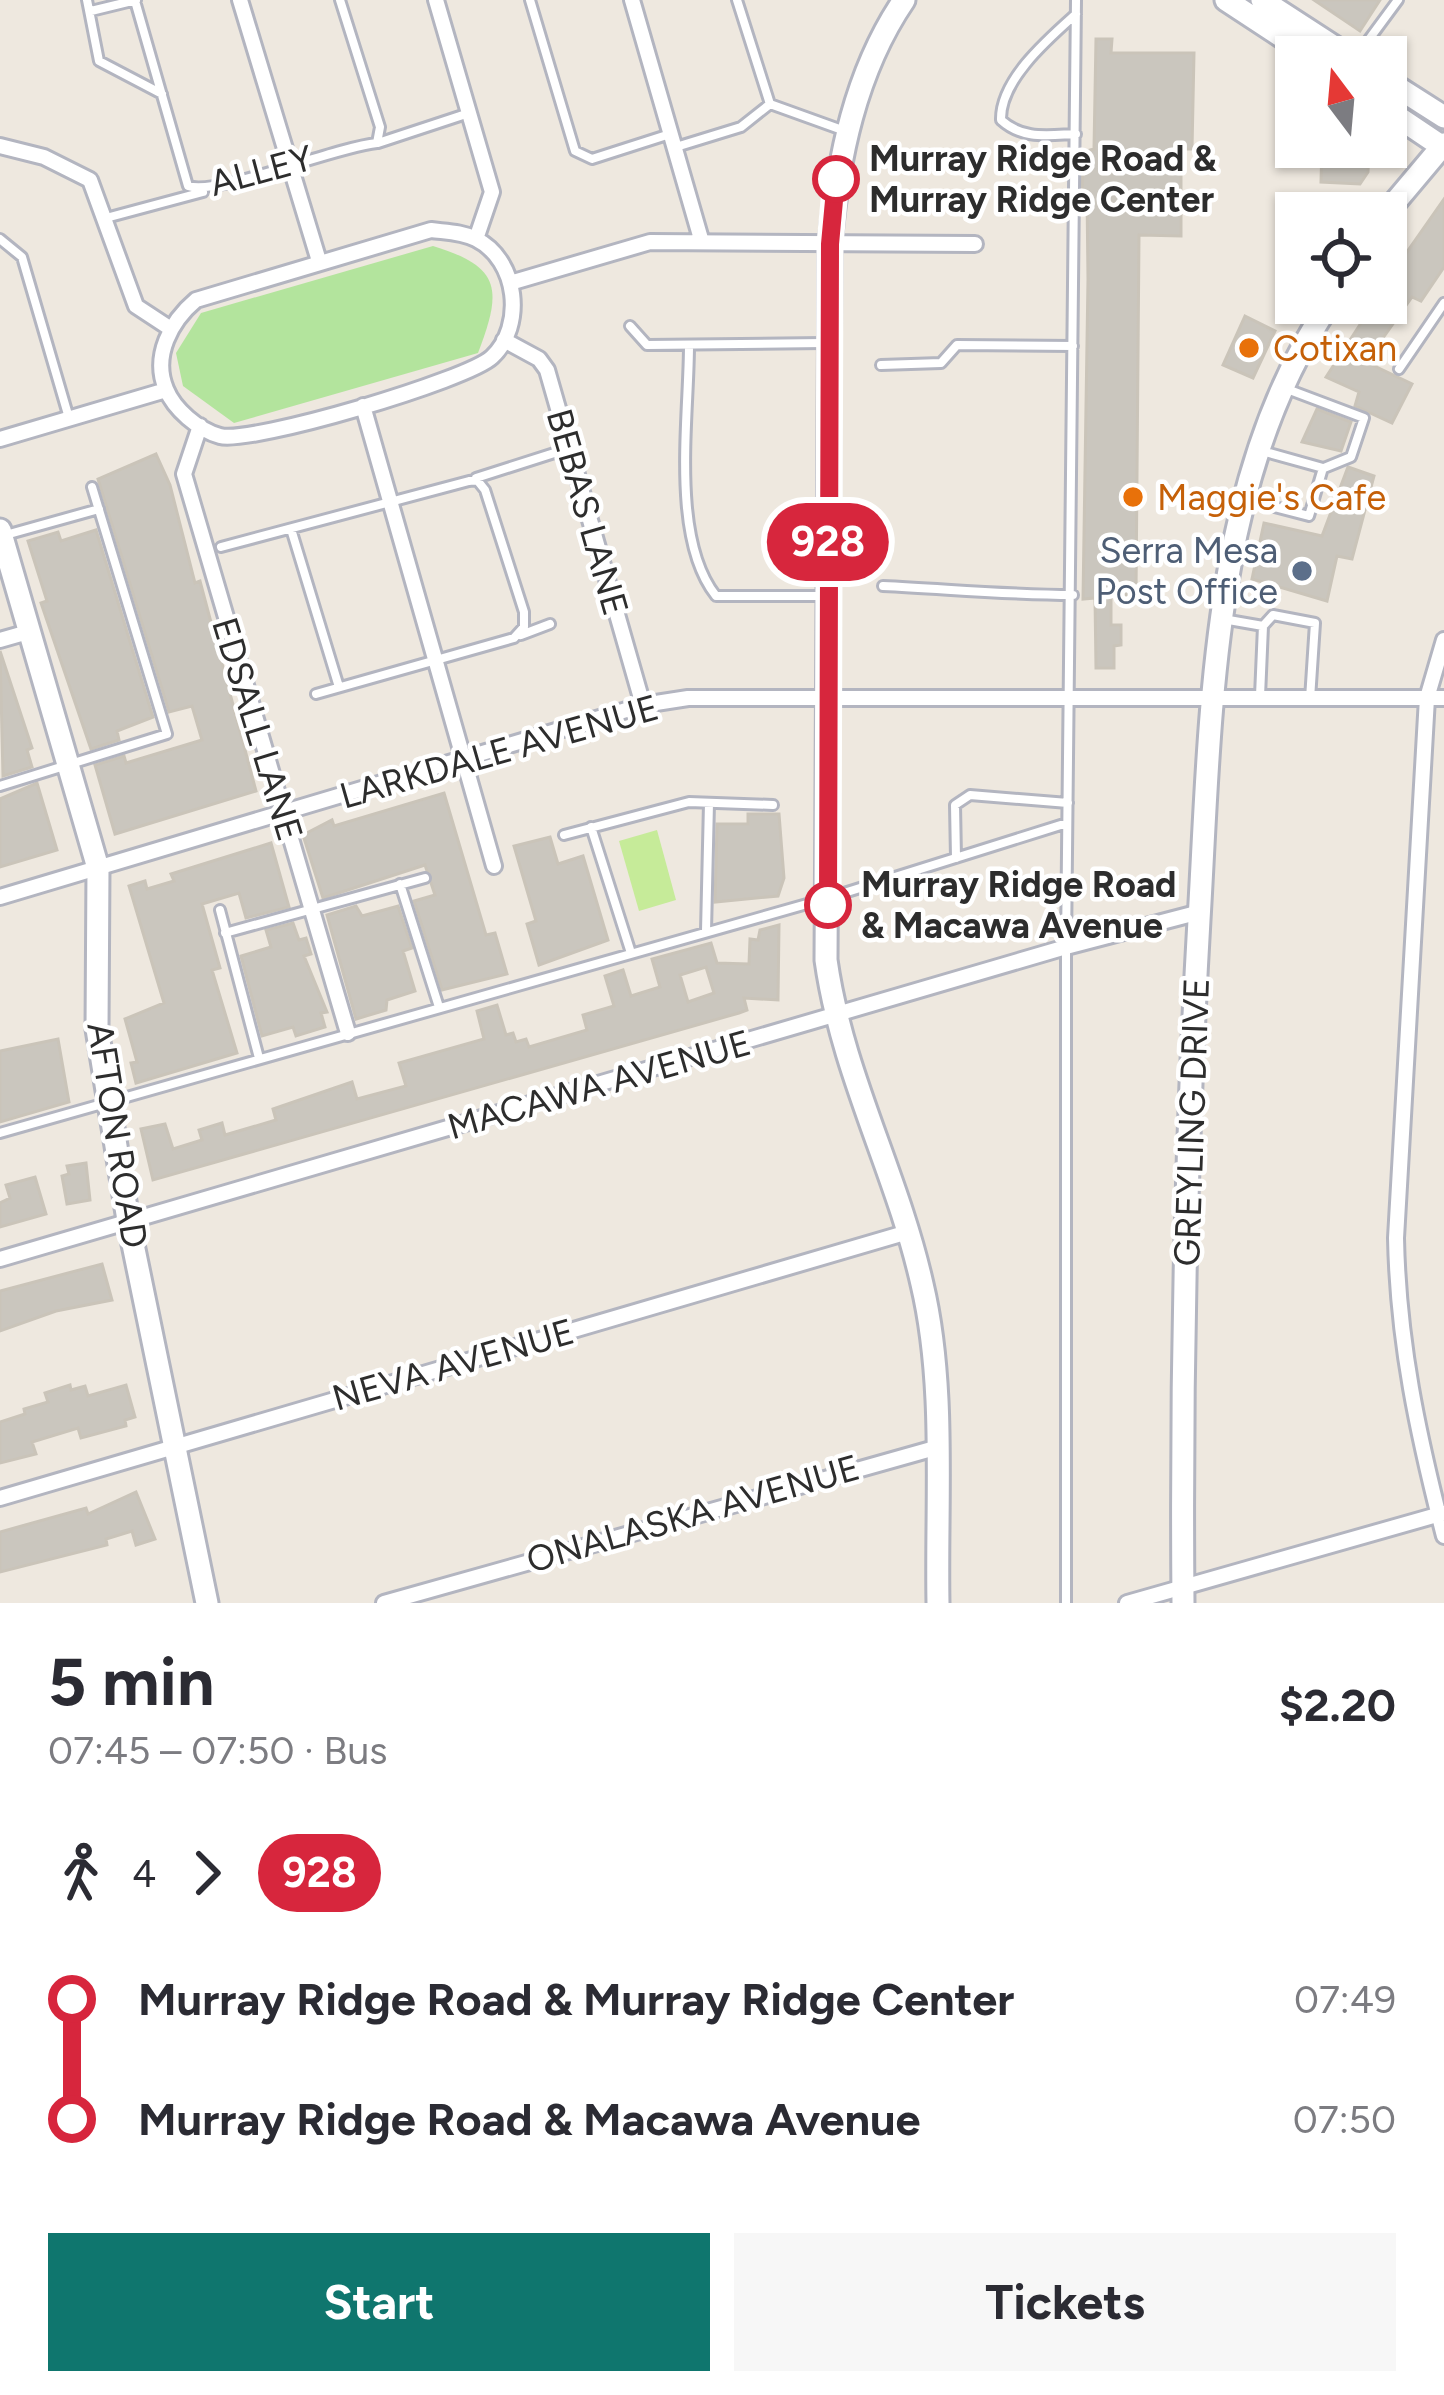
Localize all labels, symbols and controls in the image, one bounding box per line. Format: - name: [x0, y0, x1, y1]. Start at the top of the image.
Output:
- north arrow: [1275, 36, 1407, 168]
- map controls: [1275, 36, 1407, 324]
- street label: ALLEY: [205, 136, 318, 205]
- place label: Murray Ridge Road & Murray Ridge Center: [869, 137, 1217, 221]
- marker: Murray Ridge Road & Murray Ridge Center: [814, 157, 858, 201]
- button: locate: [1275, 192, 1407, 324]
- place label: Cotixan: [1273, 327, 1397, 370]
- marker: Cotixan: [1236, 335, 1262, 361]
- street label: BEBAS LANE: [538, 404, 638, 620]
- place label: Maggie's Cafe: [1157, 476, 1386, 519]
- marker: Maggie's Cafe: [1120, 484, 1146, 510]
- line badge: 928: [759, 503, 897, 581]
- text: 928: [791, 516, 865, 567]
- place label: Serra Mesa Post Office: [1095, 529, 1278, 613]
- marker: Serra Mesa Post Office: [1289, 558, 1315, 584]
- street label: EDSALL LANE: [203, 612, 312, 846]
- street label: LARKDALE AVENUE: [335, 685, 663, 818]
- place label: Murray Ridge Road & Macawa Avenue: [861, 863, 1177, 947]
- marker: Murray Ridge Road & Macawa Avenue: [806, 883, 850, 927]
- street label: GREYLING DRIVE: [1165, 977, 1218, 1267]
- street label: AFTON ROAD: [78, 1019, 157, 1251]
- street label: MACAWA AVENUE: [443, 1021, 756, 1148]
- street label: NEVA AVENUE: [327, 1309, 579, 1420]
- street label: ONALASKA AVENUE: [522, 1445, 865, 1582]
- text: 5 min: [48, 1642, 214, 1722]
- text: $2.20: [1279, 1678, 1396, 1732]
- text: 07:45 – 07:50 · Bus: [48, 1727, 387, 1774]
- icon: walk: [48, 1840, 114, 1906]
- icon: forward: [174, 1840, 240, 1906]
- text: 928: [282, 1847, 357, 1898]
- text: 4: [132, 1850, 156, 1897]
- text: Murray Ridge Road & Murray Ridge Center: [138, 1972, 1014, 2026]
- text: 07:49: [1294, 1976, 1396, 2023]
- text: Murray Ridge Road & Macawa Avenue: [138, 2092, 921, 2146]
- text: 07:50: [1293, 2096, 1396, 2143]
- button: Start: [48, 2233, 710, 2371]
- button: Tickets: [734, 2233, 1396, 2371]

